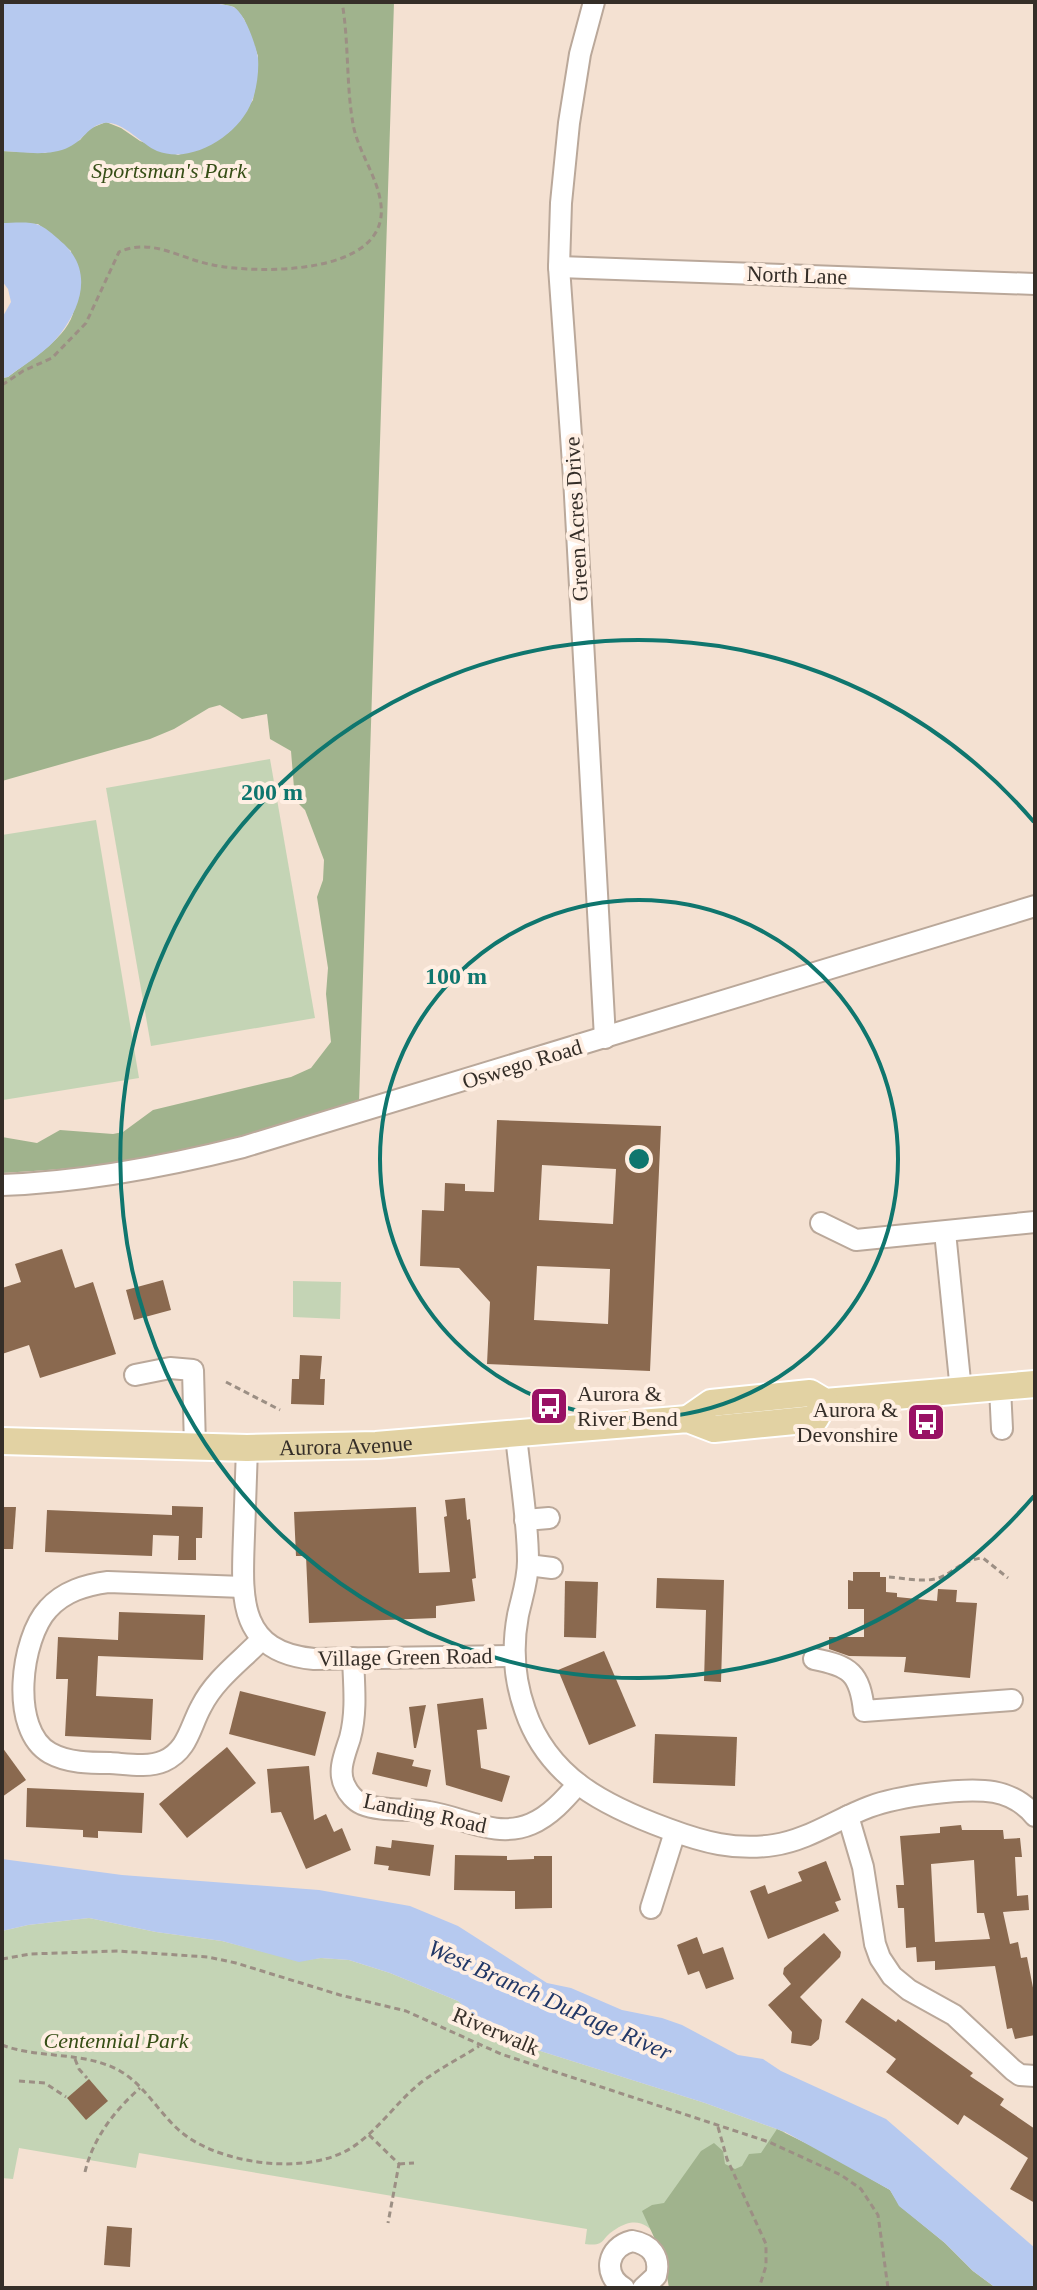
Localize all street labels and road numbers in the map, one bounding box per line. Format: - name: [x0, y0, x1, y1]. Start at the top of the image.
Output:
- street label: North Lane: [746, 261, 848, 289]
- street label: Green Acres Drive: [559, 436, 593, 602]
- street label: Oswego Road: [459, 1034, 585, 1094]
- street label: Aurora Avenue: [279, 1430, 413, 1460]
- street label: Village Green Road: [317, 1643, 493, 1671]
- street label: Landing Road: [361, 1788, 489, 1838]
- street label: Riverwalk: [449, 2002, 543, 2060]

